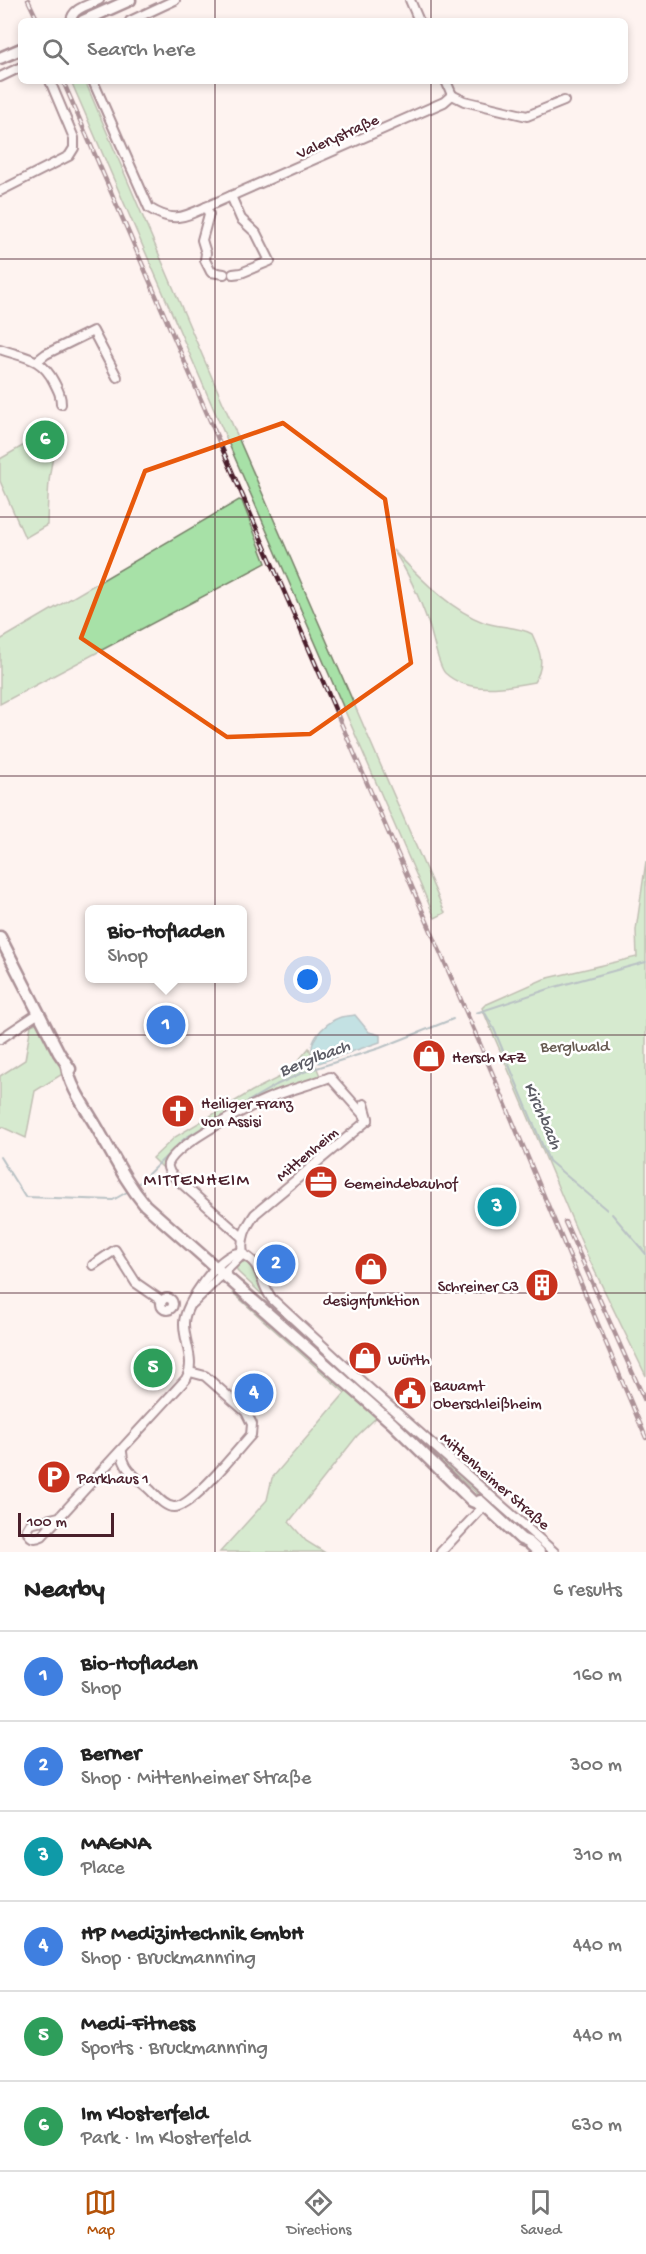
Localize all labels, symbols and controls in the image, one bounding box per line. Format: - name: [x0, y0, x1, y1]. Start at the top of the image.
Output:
- search box: [18, 18, 628, 84]
- icon: search: [39, 35, 72, 68]
- text: Search here: [87, 38, 195, 64]
- street label: Valerystraße: [293, 111, 383, 165]
- pin: 6: [26, 418, 64, 462]
- popup: [85, 905, 247, 983]
- text: Bio-Hofladen: [108, 920, 224, 946]
- text: Shop: [108, 946, 148, 969]
- your location: [293, 965, 322, 994]
- pin: 1: [146, 1002, 186, 1048]
- water label: Berglbach: [276, 1036, 354, 1082]
- shop icon: Hersch KFZ: [411, 1038, 447, 1074]
- park label: Berglwald: [540, 1039, 611, 1058]
- place label: Hersch KFZ: [452, 1050, 527, 1069]
- water label: Kirchbach: [518, 1079, 566, 1153]
- church icon: Heiliger Franz von Assisi: [160, 1093, 196, 1129]
- place label: Heiliger Franz von Assisi: [201, 1096, 294, 1133]
- street label: Mittenheim: [273, 1124, 344, 1187]
- office icon: Gemeindebauhof: [303, 1164, 339, 1200]
- district label: MITTENHEIM: [144, 1171, 250, 1192]
- place label: Gemeindebauhof: [344, 1176, 458, 1195]
- pin: 3: [478, 1184, 516, 1230]
- pin: 2: [256, 1242, 296, 1286]
- shop icon: designfunktion: [353, 1251, 389, 1287]
- building icon: Schreiner C3: [524, 1267, 560, 1303]
- place label: Schreiner C3: [438, 1279, 519, 1298]
- place label: designfunktion: [323, 1293, 420, 1312]
- shop icon: Würth: [347, 1340, 383, 1376]
- pin: 5: [134, 1346, 172, 1390]
- place label: Würth: [388, 1352, 430, 1371]
- pin: 4: [234, 1370, 274, 1416]
- public building icon: Bauamt Oberschleißheim: [392, 1375, 428, 1411]
- place label: Bauamt Oberschleißheim: [432, 1378, 542, 1415]
- street label: Mittenheimer Straße: [435, 1430, 553, 1536]
- parking icon: Parkhaus 1: [36, 1459, 72, 1495]
- place label: Parkhaus 1: [76, 1471, 149, 1490]
- scale bar: [18, 1510, 114, 1538]
- text: 100 m: [27, 1514, 67, 1533]
- text: Nearby: [24, 1576, 105, 1607]
- text: 6 results: [553, 1580, 622, 1603]
- text: Bio-Hofladen: [81, 1652, 198, 1678]
- text: 1: [39, 1665, 48, 1688]
- text: 160 m: [573, 1665, 622, 1688]
- text: Shop: [81, 1678, 121, 1701]
- text: Berner: [81, 1742, 141, 1768]
- text: 2: [39, 1755, 48, 1778]
- text: 300 m: [570, 1755, 622, 1778]
- text: Shop · Mittenheimer Straße: [81, 1768, 311, 1791]
- text: MAGNA: [81, 1832, 150, 1858]
- text: 3: [38, 1845, 49, 1868]
- text: 310 m: [573, 1845, 622, 1868]
- text: Place: [81, 1858, 125, 1881]
- text: HP Medizintechnik GmbH: [81, 1922, 304, 1948]
- text: 4: [39, 1935, 48, 1958]
- text: 440 m: [573, 1935, 622, 1958]
- text: Shop · Bruckmannring: [81, 1948, 256, 1971]
- text: Medi-Fitness: [81, 2012, 195, 2038]
- text: 5: [38, 2025, 49, 2048]
- text: 440 m: [573, 2025, 622, 2048]
- text: Sports · Bruckmannring: [81, 2038, 268, 2061]
- text: Im Klosterfeld: [81, 2102, 208, 2128]
- text: 6: [38, 2115, 49, 2138]
- text: 630 m: [571, 2115, 622, 2138]
- text: Park · Im Klosterfeld: [81, 2128, 250, 2151]
- tab: Map: [84, 2186, 117, 2241]
- tab: Directions: [286, 2186, 352, 2241]
- tab: Saved: [520, 2186, 561, 2241]

